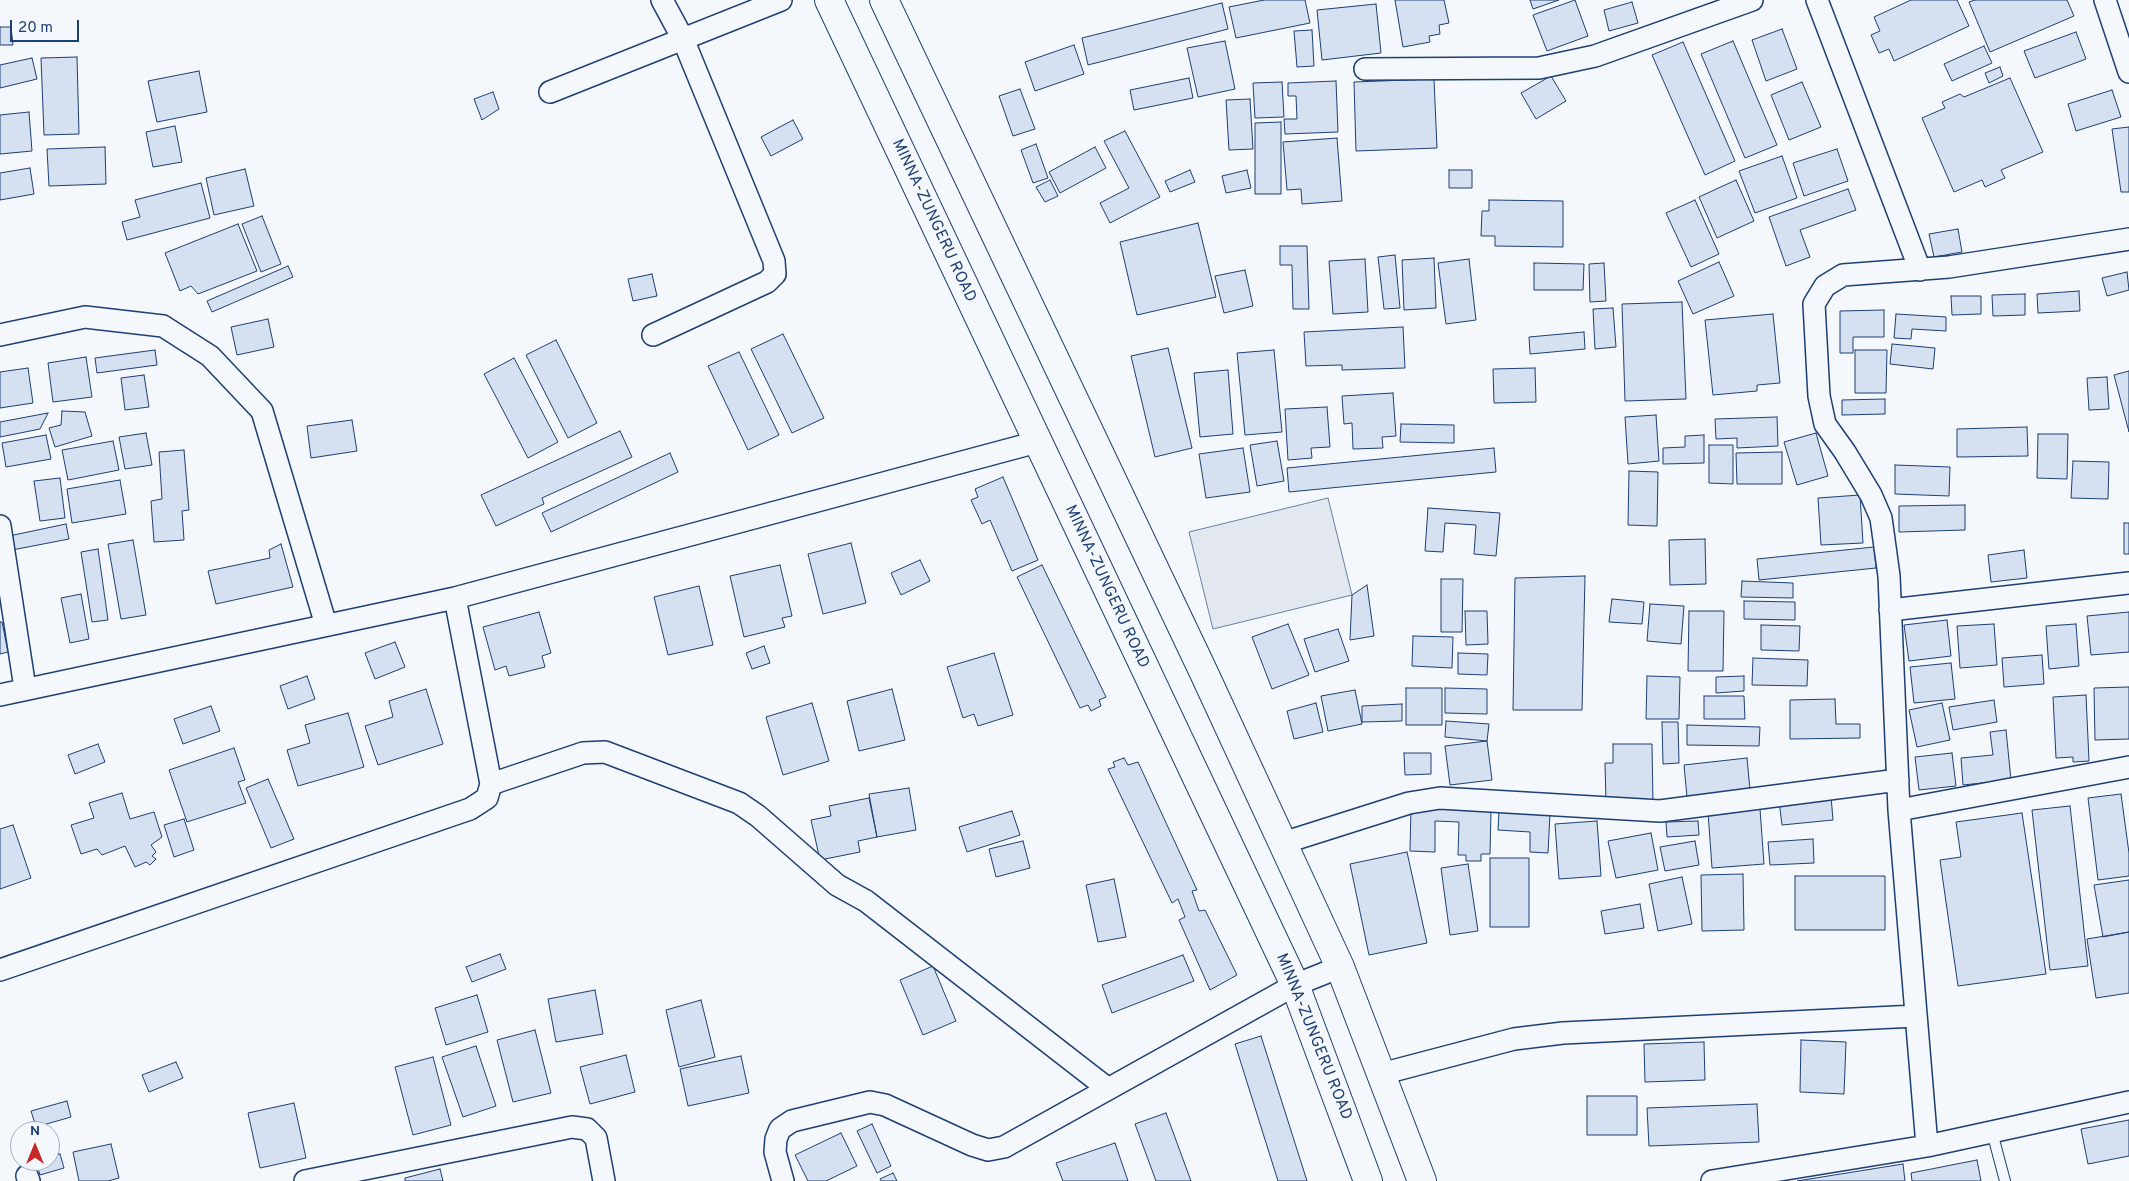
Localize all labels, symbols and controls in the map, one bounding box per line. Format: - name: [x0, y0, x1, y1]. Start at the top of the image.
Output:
- scale bar: [12, 10, 81, 42]
- text: 20 m: [18, 19, 53, 38]
- street label: MINNA-ZUNGERU ROAD: [887, 136, 979, 306]
- street label: MINNA-ZUNGERU ROAD: [1060, 502, 1152, 672]
- street label: MINNA-ZUNGERU ROAD: [1271, 951, 1355, 1123]
- north arrow: [10, 1121, 60, 1171]
- text: N: [30, 1123, 40, 1140]

